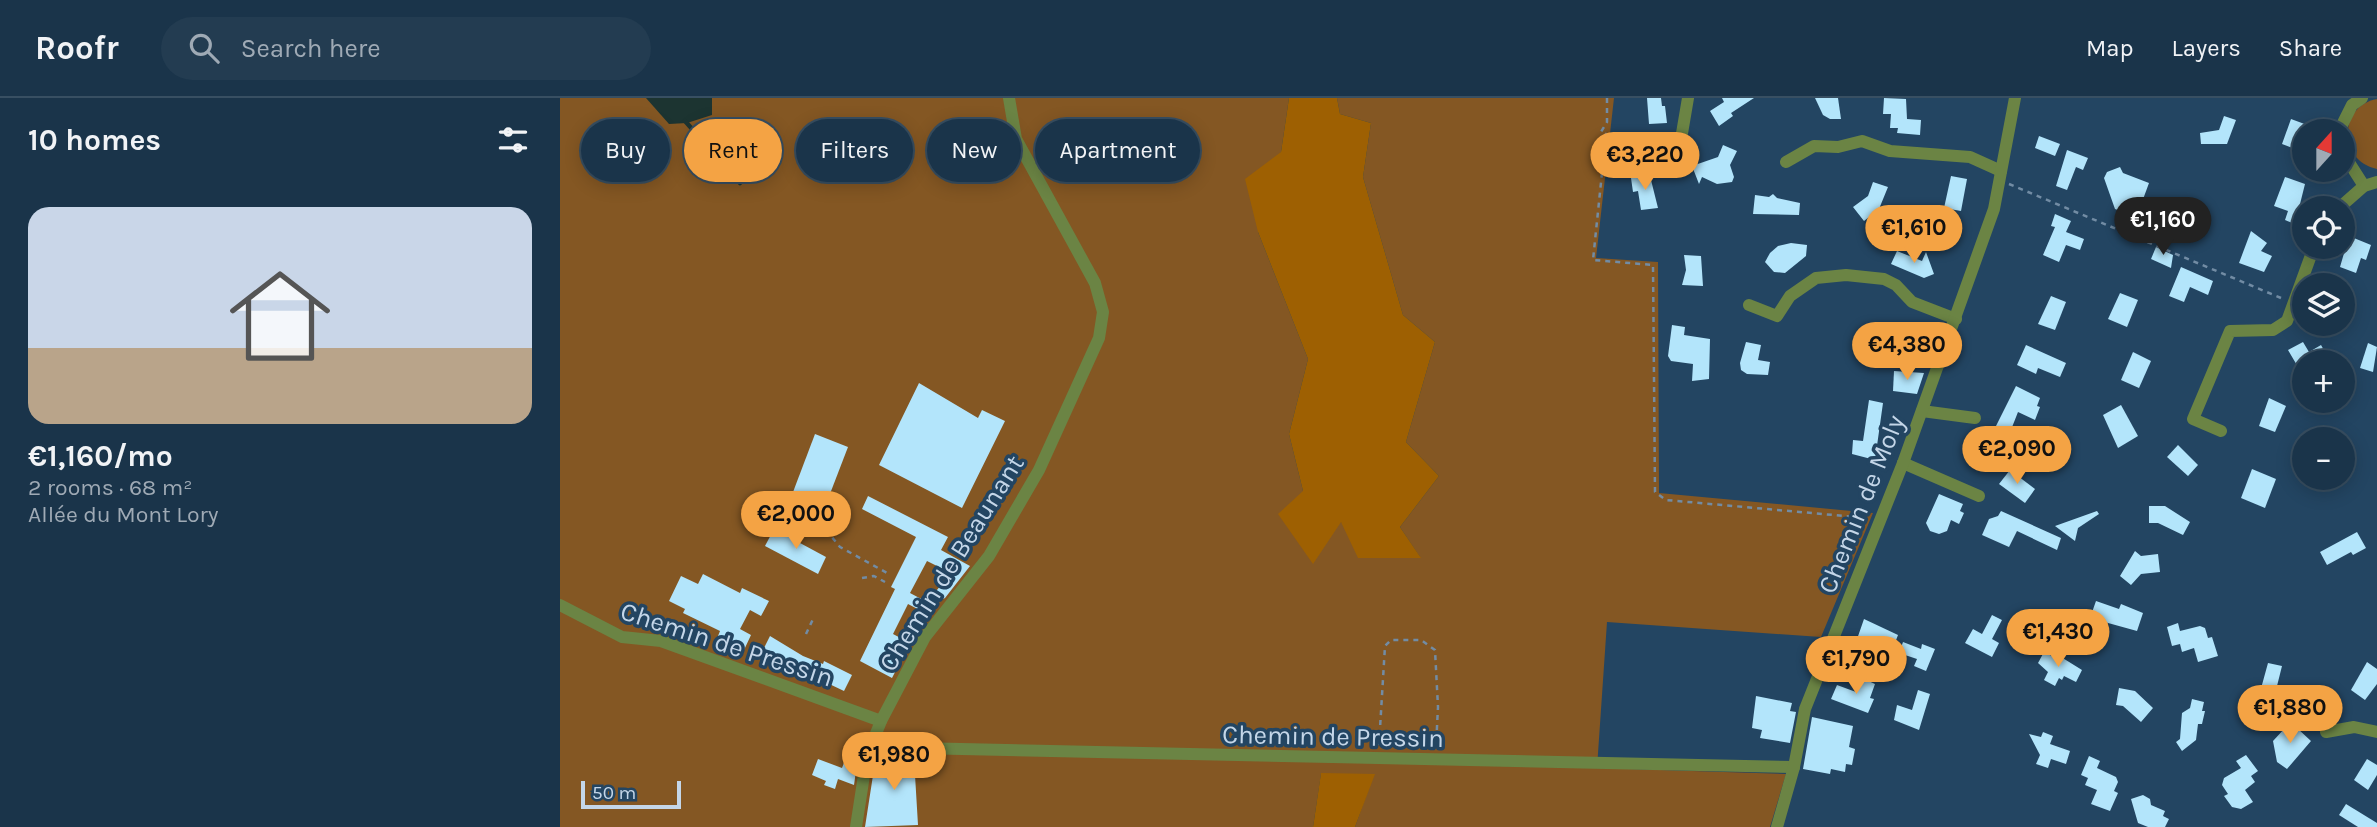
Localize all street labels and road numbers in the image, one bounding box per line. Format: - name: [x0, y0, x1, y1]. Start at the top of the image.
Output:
- street label: Chemin de Moly: [1812, 411, 1911, 598]
- street label: Chemin de Beaunant: [872, 449, 1031, 677]
- street label: Chemin de Pressin: [617, 595, 837, 693]
- street label: Chemin de Pressin: [1222, 719, 1444, 754]

